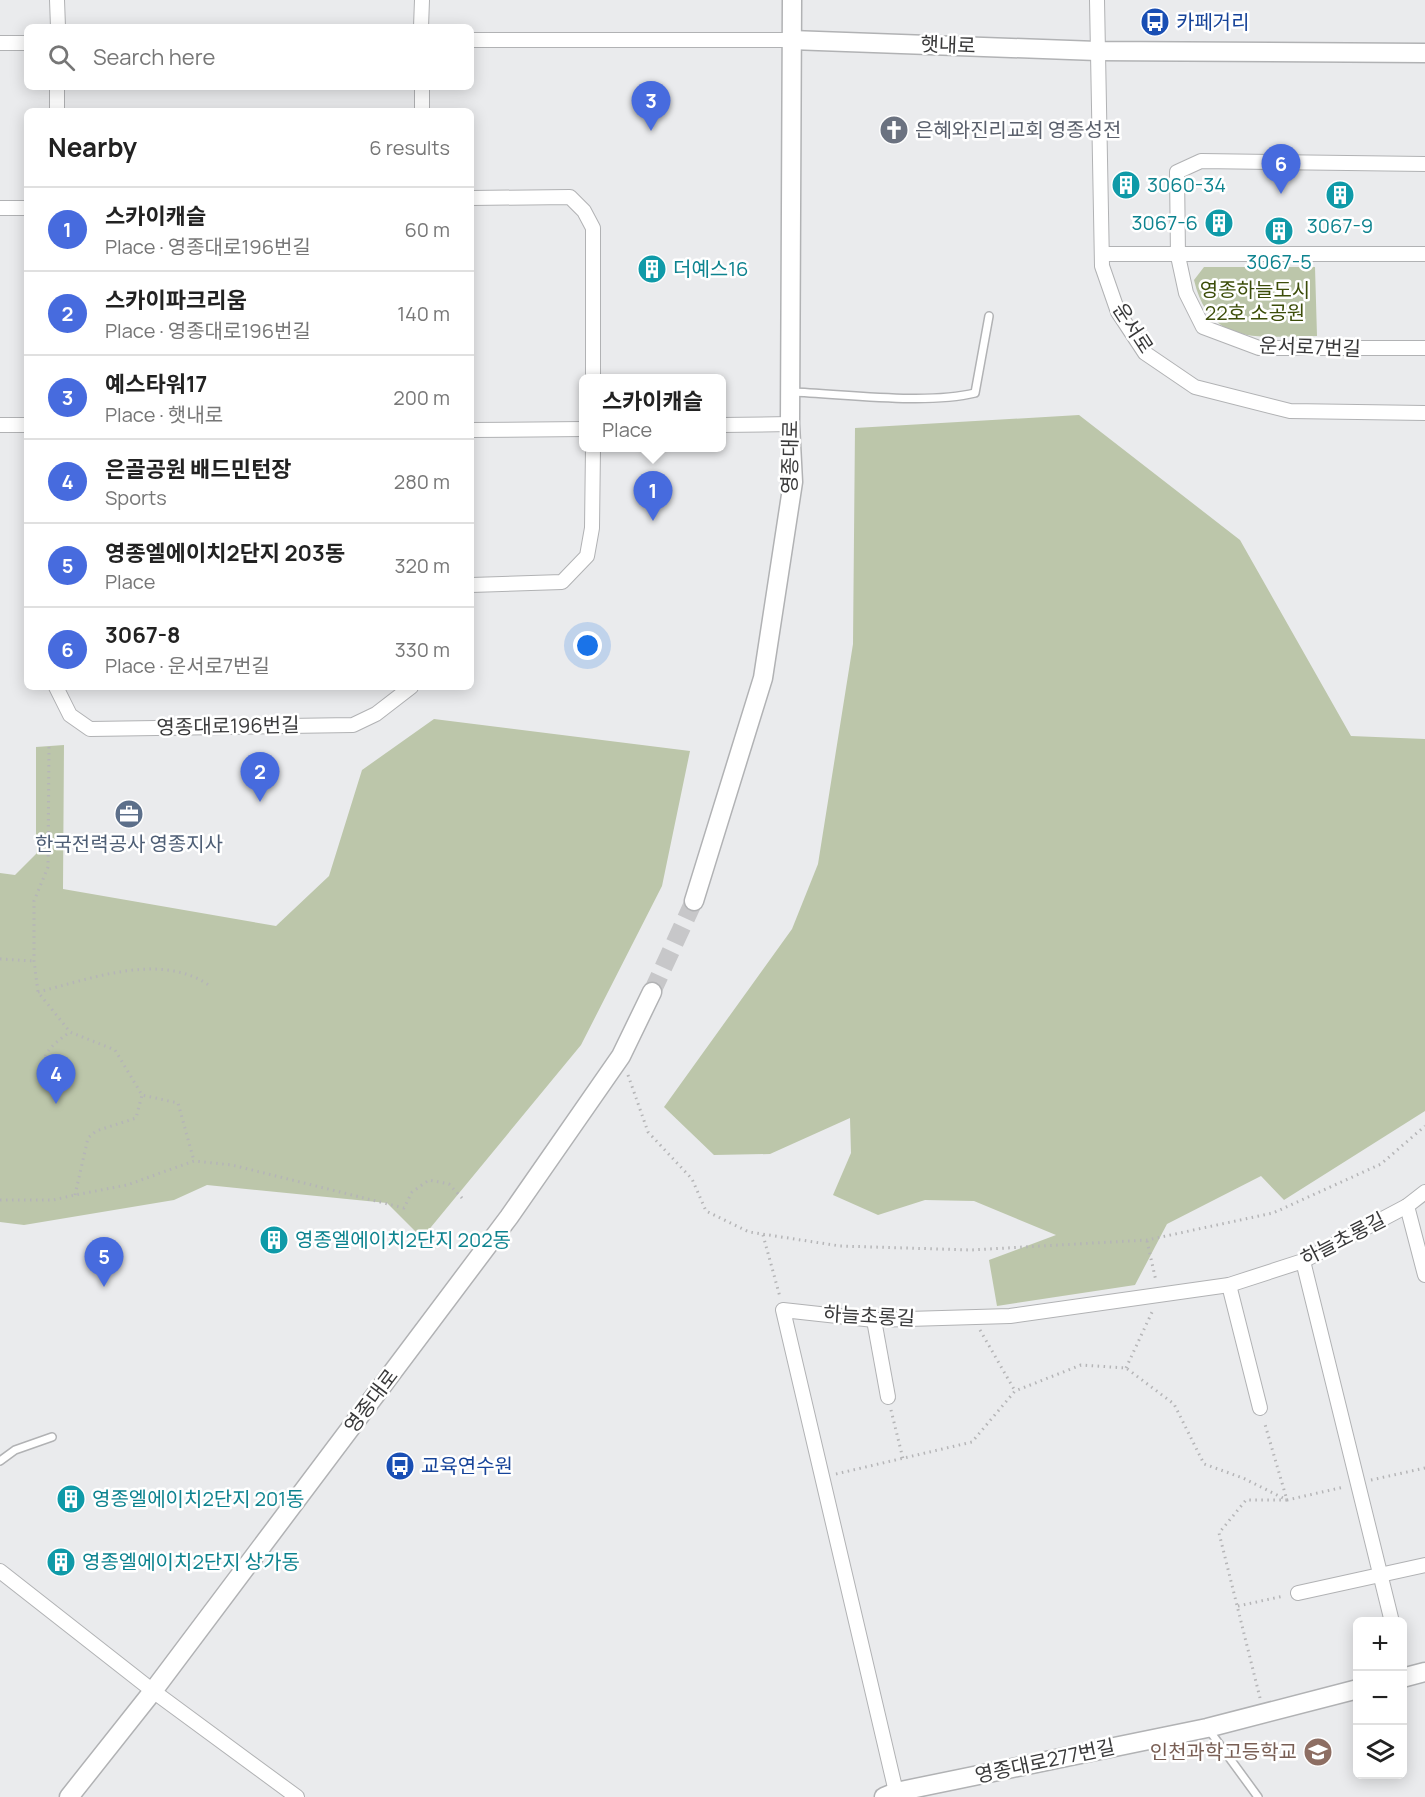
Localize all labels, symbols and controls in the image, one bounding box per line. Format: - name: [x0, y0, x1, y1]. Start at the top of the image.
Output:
- bus stop icon: 카페거리: [1139, 6, 1171, 38]
- place label: 카페거리: [1176, 8, 1250, 35]
- search box: [24, 24, 474, 90]
- street label: 햇내로: [920, 30, 976, 59]
- icon: search: [45, 41, 78, 74]
- text: Search here: [93, 42, 215, 72]
- pin: 3: [632, 82, 670, 131]
- church icon: 은혜와진리교회 영종성전: [878, 114, 910, 146]
- place label: 은혜와진리교회 영종성전: [915, 116, 1121, 143]
- text: Nearby: [48, 129, 137, 165]
- text: 6 results: [369, 134, 450, 161]
- pin: 6: [1262, 144, 1300, 194]
- building icon: 3060-34: [1110, 169, 1142, 201]
- place label: 3060-34: [1147, 171, 1226, 198]
- building icon: 3067-9: [1324, 179, 1356, 211]
- text: 스카이캐슬: [105, 201, 206, 231]
- building icon: 3067-6: [1203, 207, 1235, 239]
- place label: 3067-6: [1131, 209, 1198, 236]
- place label: 3067-9: [1307, 212, 1373, 239]
- building icon: 3067-5: [1263, 215, 1295, 247]
- text: 1: [63, 216, 72, 243]
- text: 60 m: [404, 216, 450, 243]
- text: Place · 영종대로196번길: [105, 233, 311, 260]
- place label: 3067-5: [1246, 248, 1312, 275]
- building icon: 더예스16: [636, 253, 668, 285]
- place label: 더예스16: [673, 255, 748, 282]
- park label: 영종하늘도시 22호 소공원: [1200, 276, 1310, 326]
- text: 스카이파크리움: [105, 285, 247, 315]
- street label: 운서로: [1107, 297, 1160, 358]
- text: 2: [62, 300, 73, 327]
- text: 140 m: [397, 300, 450, 327]
- text: Place · 영종대로196번길: [105, 317, 311, 344]
- street label: 운서로7번길: [1259, 331, 1361, 362]
- text: 예스타워17: [105, 369, 207, 399]
- popup: [579, 374, 726, 452]
- text: 3: [62, 384, 73, 411]
- text: 200 m: [393, 384, 450, 411]
- text: 스카이캐슬: [602, 386, 703, 416]
- text: Place · 햇내로: [105, 401, 223, 428]
- text: Place: [602, 416, 652, 443]
- street label: 영종대로: [775, 420, 804, 494]
- text: 은골공원 배드민턴장: [105, 454, 292, 484]
- text: 4: [61, 468, 74, 495]
- text: 280 m: [394, 468, 450, 495]
- pin: 1: [634, 472, 672, 521]
- text: Sports: [105, 484, 167, 511]
- text: 영종엘에이치2단지 203동: [105, 538, 345, 568]
- text: 5: [62, 552, 73, 579]
- text: 320 m: [394, 552, 450, 579]
- text: Place: [105, 568, 155, 595]
- text: 3067-8: [105, 620, 180, 650]
- your location: [573, 631, 602, 660]
- text: 6: [61, 636, 74, 663]
- text: 330 m: [395, 636, 450, 663]
- text: Place · 운서로7번길: [105, 652, 270, 679]
- street label: 영종대로196번길: [156, 711, 300, 740]
- pin: 2: [240, 752, 280, 802]
- office icon: 한국전력공사 영종지사: [113, 798, 145, 830]
- place label: 한국전력공사 영종지사: [35, 830, 223, 857]
- pin: 4: [36, 1054, 76, 1104]
- street label: 하늘초롱길: [1296, 1206, 1390, 1271]
- building icon: 영종엘에이치2단지 202동: [258, 1224, 290, 1256]
- place label: 영종엘에이치2단지 202동: [295, 1226, 511, 1253]
- pin: 5: [84, 1238, 124, 1287]
- street label: 하늘초롱길: [822, 1300, 916, 1331]
- street label: 영종대로: [338, 1363, 404, 1438]
- bus stop icon: 교육연수원: [384, 1450, 416, 1482]
- place label: 교육연수원: [421, 1452, 513, 1479]
- building icon: 영종엘에이치2단지 201동: [55, 1483, 87, 1515]
- place label: 영종엘에이치2단지 201동: [92, 1485, 304, 1512]
- building icon: 영종엘에이치2단지 상가동: [45, 1546, 77, 1578]
- place label: 영종엘에이치2단지 상가동: [82, 1548, 300, 1575]
- map controls: [1353, 1617, 1407, 1779]
- button: +: [1353, 1617, 1407, 1671]
- button: −: [1353, 1671, 1407, 1725]
- button: layers: [1353, 1725, 1407, 1779]
- street label: 영종대로277번길: [972, 1733, 1117, 1789]
- school or university icon: 인천과학고등학교: [1302, 1736, 1334, 1768]
- place label: 인천과학고등학교: [1150, 1738, 1297, 1765]

